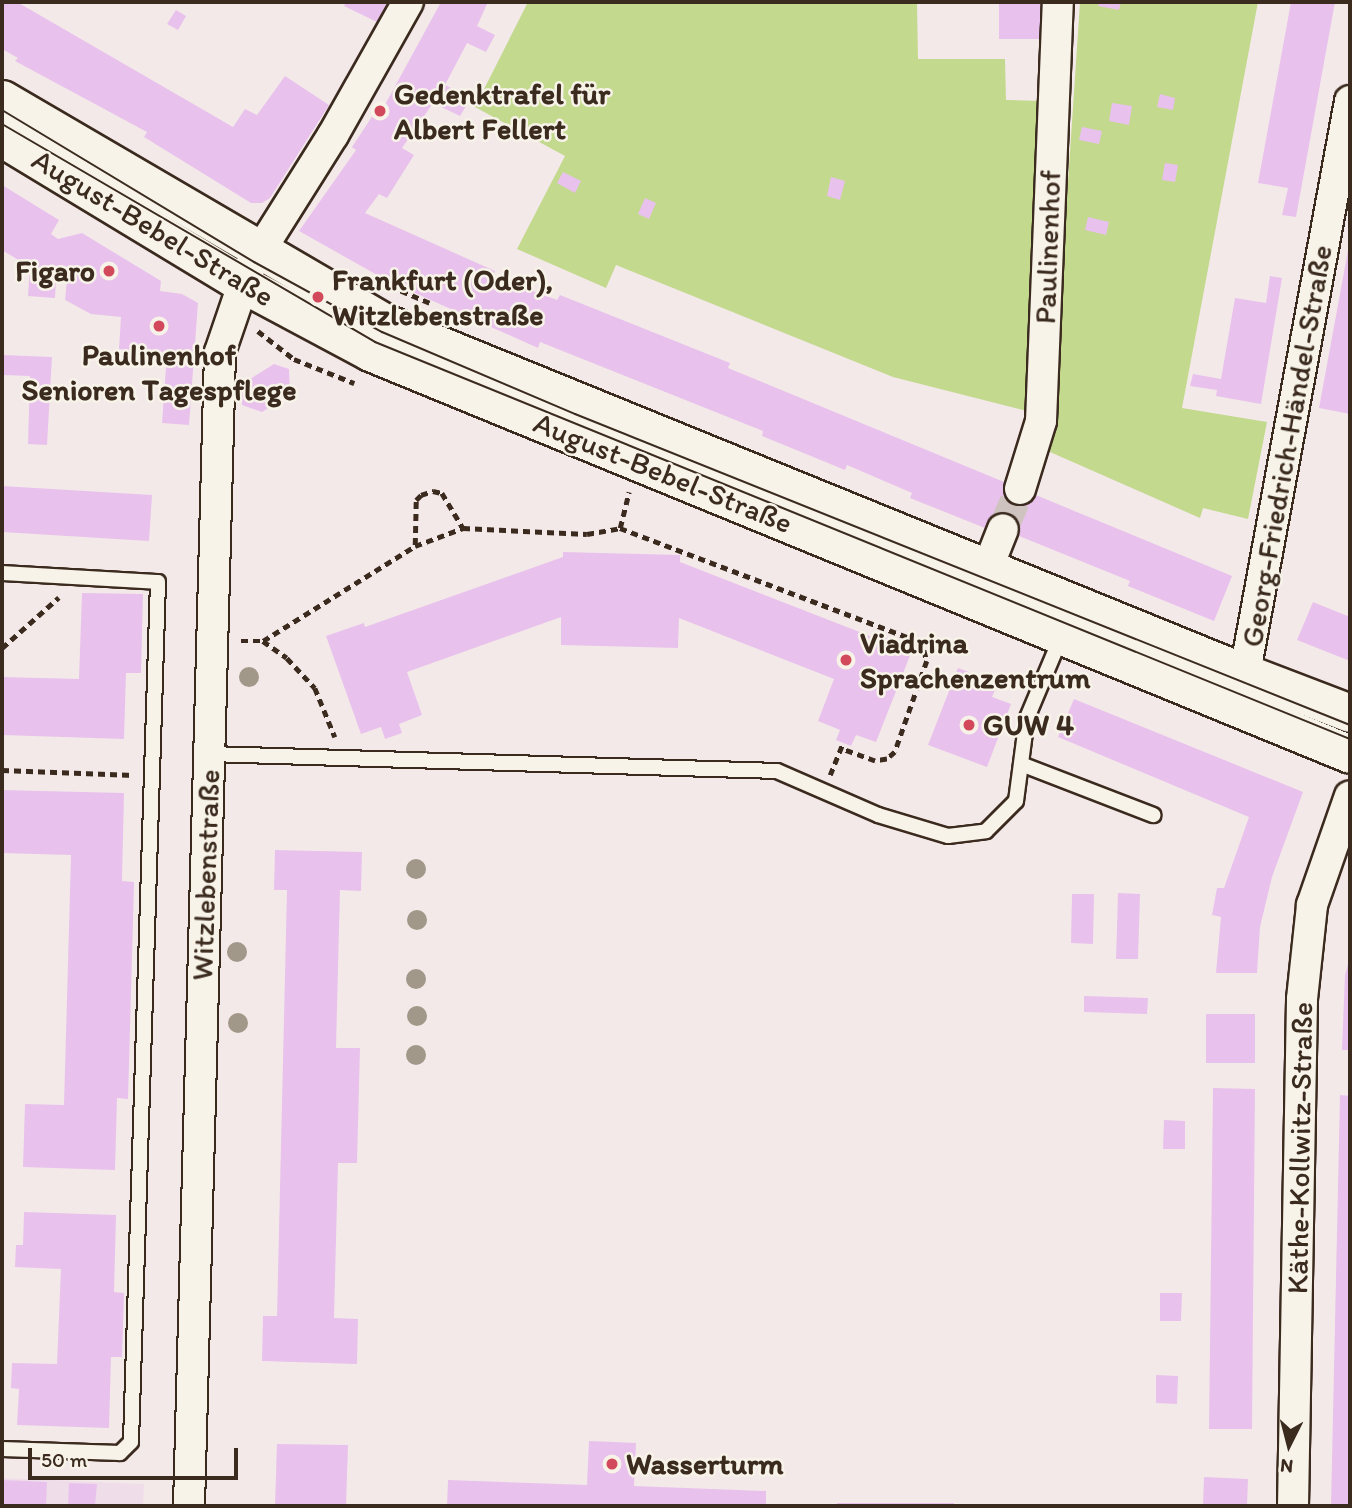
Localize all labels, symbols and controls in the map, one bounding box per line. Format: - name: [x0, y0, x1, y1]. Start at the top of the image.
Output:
- place label: Gedenktrafel für Albert Fellert: [394, 76, 610, 146]
- marker: Gedenktrafel für Albert Fellert: [372, 103, 388, 119]
- street label: August-Bebel-Straße: [25, 142, 281, 314]
- street label: Paulinenhof: [1027, 169, 1069, 325]
- street label: Georg-Friedrich-Händel-Straße: [1234, 242, 1340, 650]
- place label: Figaro: [15, 253, 95, 289]
- place label: Frankfurt (Oder), Witzlebenstraße: [332, 262, 553, 332]
- marker: Figaro: [101, 263, 117, 279]
- marker: Frankfurt (Oder), Witzlebenstraße: [310, 289, 326, 305]
- marker: Paulinenhof Senioren Tagespflege: [151, 318, 167, 334]
- place label: Paulinenhof Senioren Tagespflege: [23, 337, 295, 408]
- street label: August-Bebel-Straße: [528, 405, 798, 541]
- place label: Viadrina Sprachenzentrum: [860, 625, 1090, 696]
- marker: Viadrina Sprachenzentrum: [838, 652, 854, 668]
- place label: GUW 4: [983, 707, 1074, 743]
- marker: GUW 4: [961, 717, 977, 733]
- street label: Witzlebenstraße: [184, 769, 228, 981]
- street label: Käthe-Kollwitz-Straße: [1279, 1002, 1321, 1294]
- north arrow: [1254, 1410, 1324, 1480]
- scale bar: [32, 1434, 242, 1478]
- place label: Wasserturm: [626, 1446, 784, 1482]
- text: 50 m: [41, 1447, 87, 1472]
- text: N: [1279, 1454, 1294, 1478]
- marker: Wasserturm: [604, 1456, 620, 1472]

